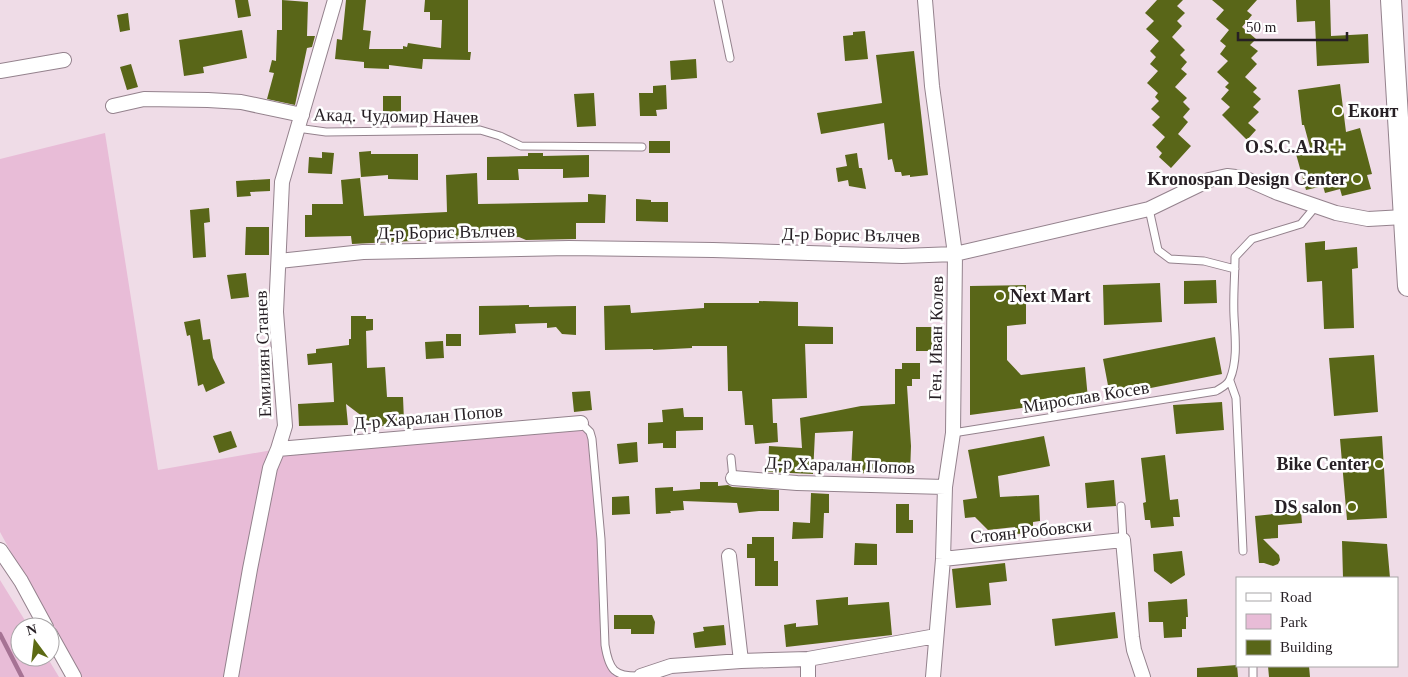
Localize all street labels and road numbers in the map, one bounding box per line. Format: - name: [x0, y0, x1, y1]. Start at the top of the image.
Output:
- street label: Акад. Чудомир Начев: [313, 105, 479, 127]
- street label: Д-р Борис Вълчев: [377, 221, 515, 243]
- street label: Д-р Борис Вълчев: [782, 224, 920, 246]
- street label: Ген. Иван Колев: [925, 276, 947, 400]
- street label: Емилиян Станев: [251, 290, 275, 418]
- street label: Мирослав Косев: [1022, 377, 1150, 417]
- street label: Д-р Харалан Попов: [352, 400, 504, 434]
- street label: Д-р Харалан Попов: [765, 452, 915, 478]
- street label: Стоян Робовски: [969, 515, 1093, 547]

